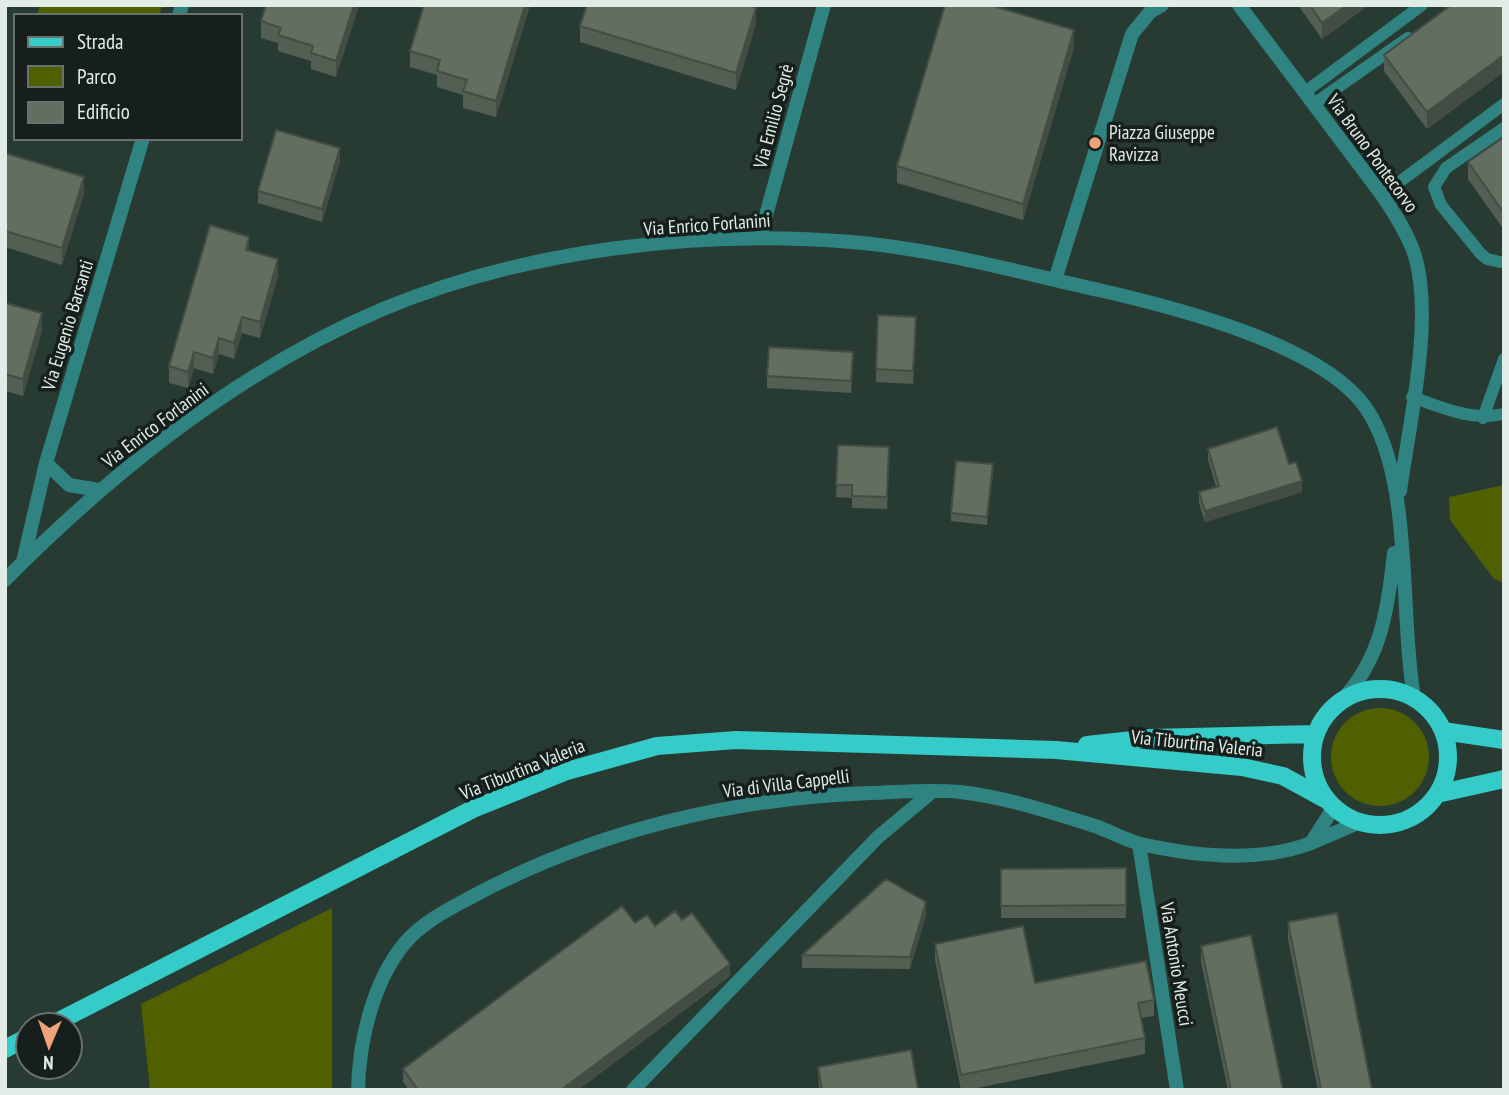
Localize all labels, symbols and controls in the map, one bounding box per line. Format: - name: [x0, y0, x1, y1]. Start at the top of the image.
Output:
- legend: [14, 14, 242, 140]
- text: Strada: [77, 28, 123, 55]
- street label: Via Emilio Segrè: [747, 61, 798, 172]
- text: Parco: [77, 63, 116, 90]
- street label: Via Bruno Pontecorvo: [1321, 88, 1424, 217]
- text: Edificio: [77, 98, 130, 125]
- place label: Piazza Giuseppe Ravizza: [1109, 120, 1215, 166]
- marker: Piazza Giuseppe Ravizza: [1087, 135, 1103, 151]
- street label: Via Enrico Forlanini: [642, 208, 771, 240]
- street label: Via Eugenio Barsanti: [35, 257, 98, 394]
- street label: Via Enrico Forlanini: [96, 377, 213, 473]
- street label: Via Tiburtina Valeria: [1129, 724, 1264, 762]
- street label: Via Tiburtina Valeria: [455, 733, 588, 805]
- street label: Via di Villa Cappelli: [720, 763, 851, 803]
- street label: Via Antonio Meucci: [1155, 899, 1199, 1028]
- north arrow: [14, 1011, 84, 1081]
- text: N: [43, 1051, 54, 1075]

